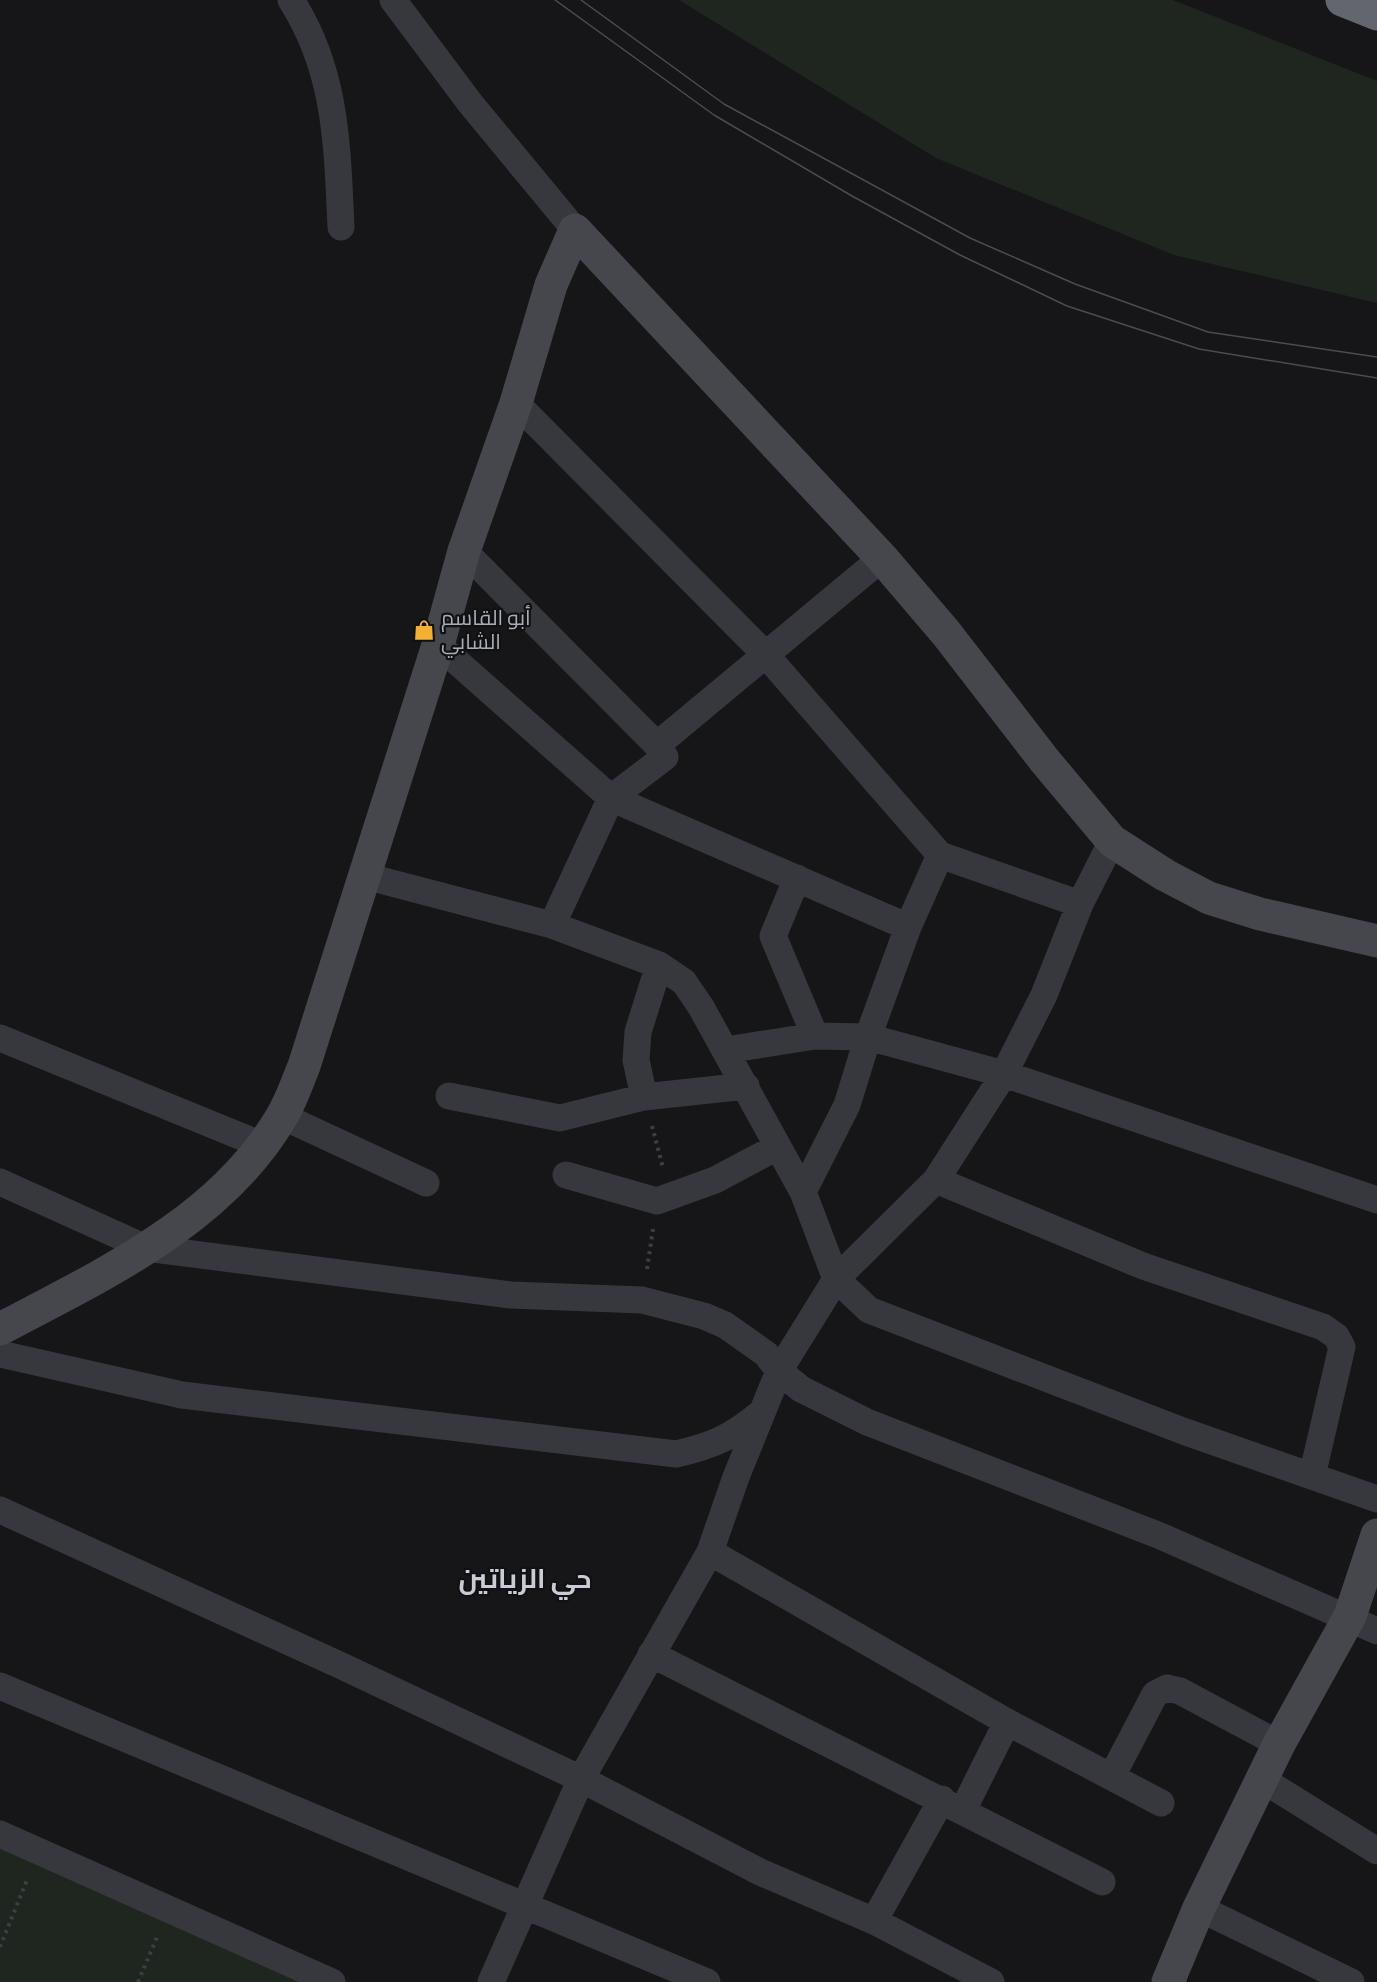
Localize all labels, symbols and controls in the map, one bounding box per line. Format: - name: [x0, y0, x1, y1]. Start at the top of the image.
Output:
- place label: أبو القاسم الشابي: [441, 604, 531, 658]
- shop icon: أبو القاسم الشابي: [412, 618, 436, 642]
- district label: حي الزياتين: [459, 1561, 591, 1601]

